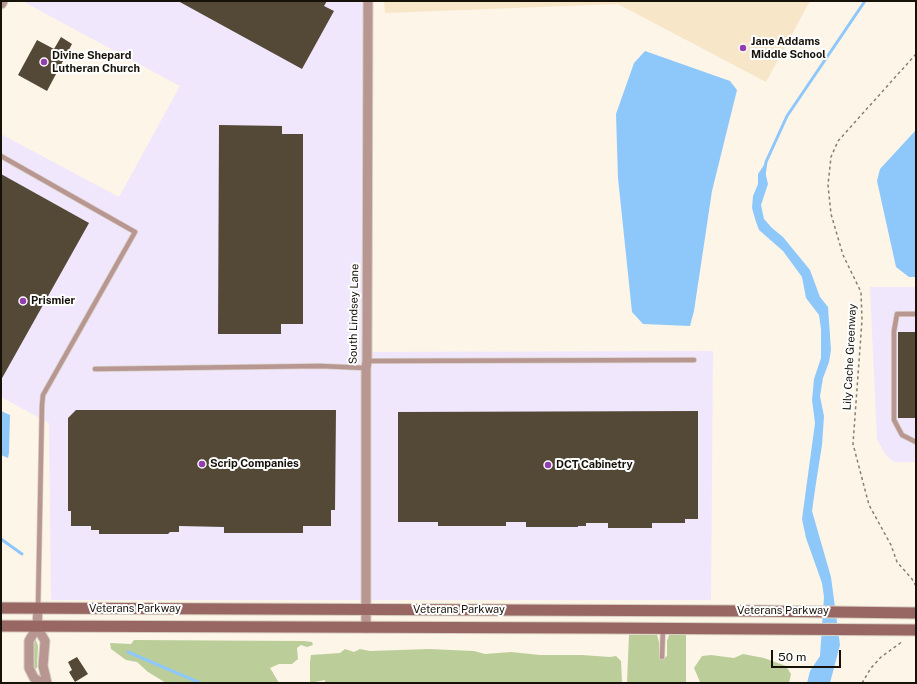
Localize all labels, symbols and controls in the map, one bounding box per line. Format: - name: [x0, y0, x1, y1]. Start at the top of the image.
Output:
- place label: Jane Addams Middle School: [751, 35, 826, 61]
- marker: Jane Addams Middle School: [738, 43, 748, 53]
- place label: Divine Shepard Lutheran Church: [52, 49, 140, 75]
- marker: Divine Shepard Lutheran Church: [39, 57, 49, 67]
- street label: South Lindsey Lane: [347, 264, 361, 364]
- place label: Prismier: [31, 294, 75, 308]
- marker: Prismier: [18, 296, 28, 306]
- street label: Lily Cache Greenway: [841, 303, 859, 411]
- place label: Scrip Companies: [210, 457, 299, 471]
- place label: DCT Cabinetry: [556, 458, 633, 472]
- marker: Scrip Companies: [197, 459, 207, 469]
- marker: DCT Cabinetry: [543, 460, 553, 470]
- street label: Veterans Parkway: [89, 602, 181, 616]
- street label: Veterans Parkway: [413, 603, 505, 617]
- street label: Veterans Parkway: [737, 604, 829, 618]
- scale bar: [773, 642, 843, 668]
- text: 50 m: [778, 650, 806, 664]

